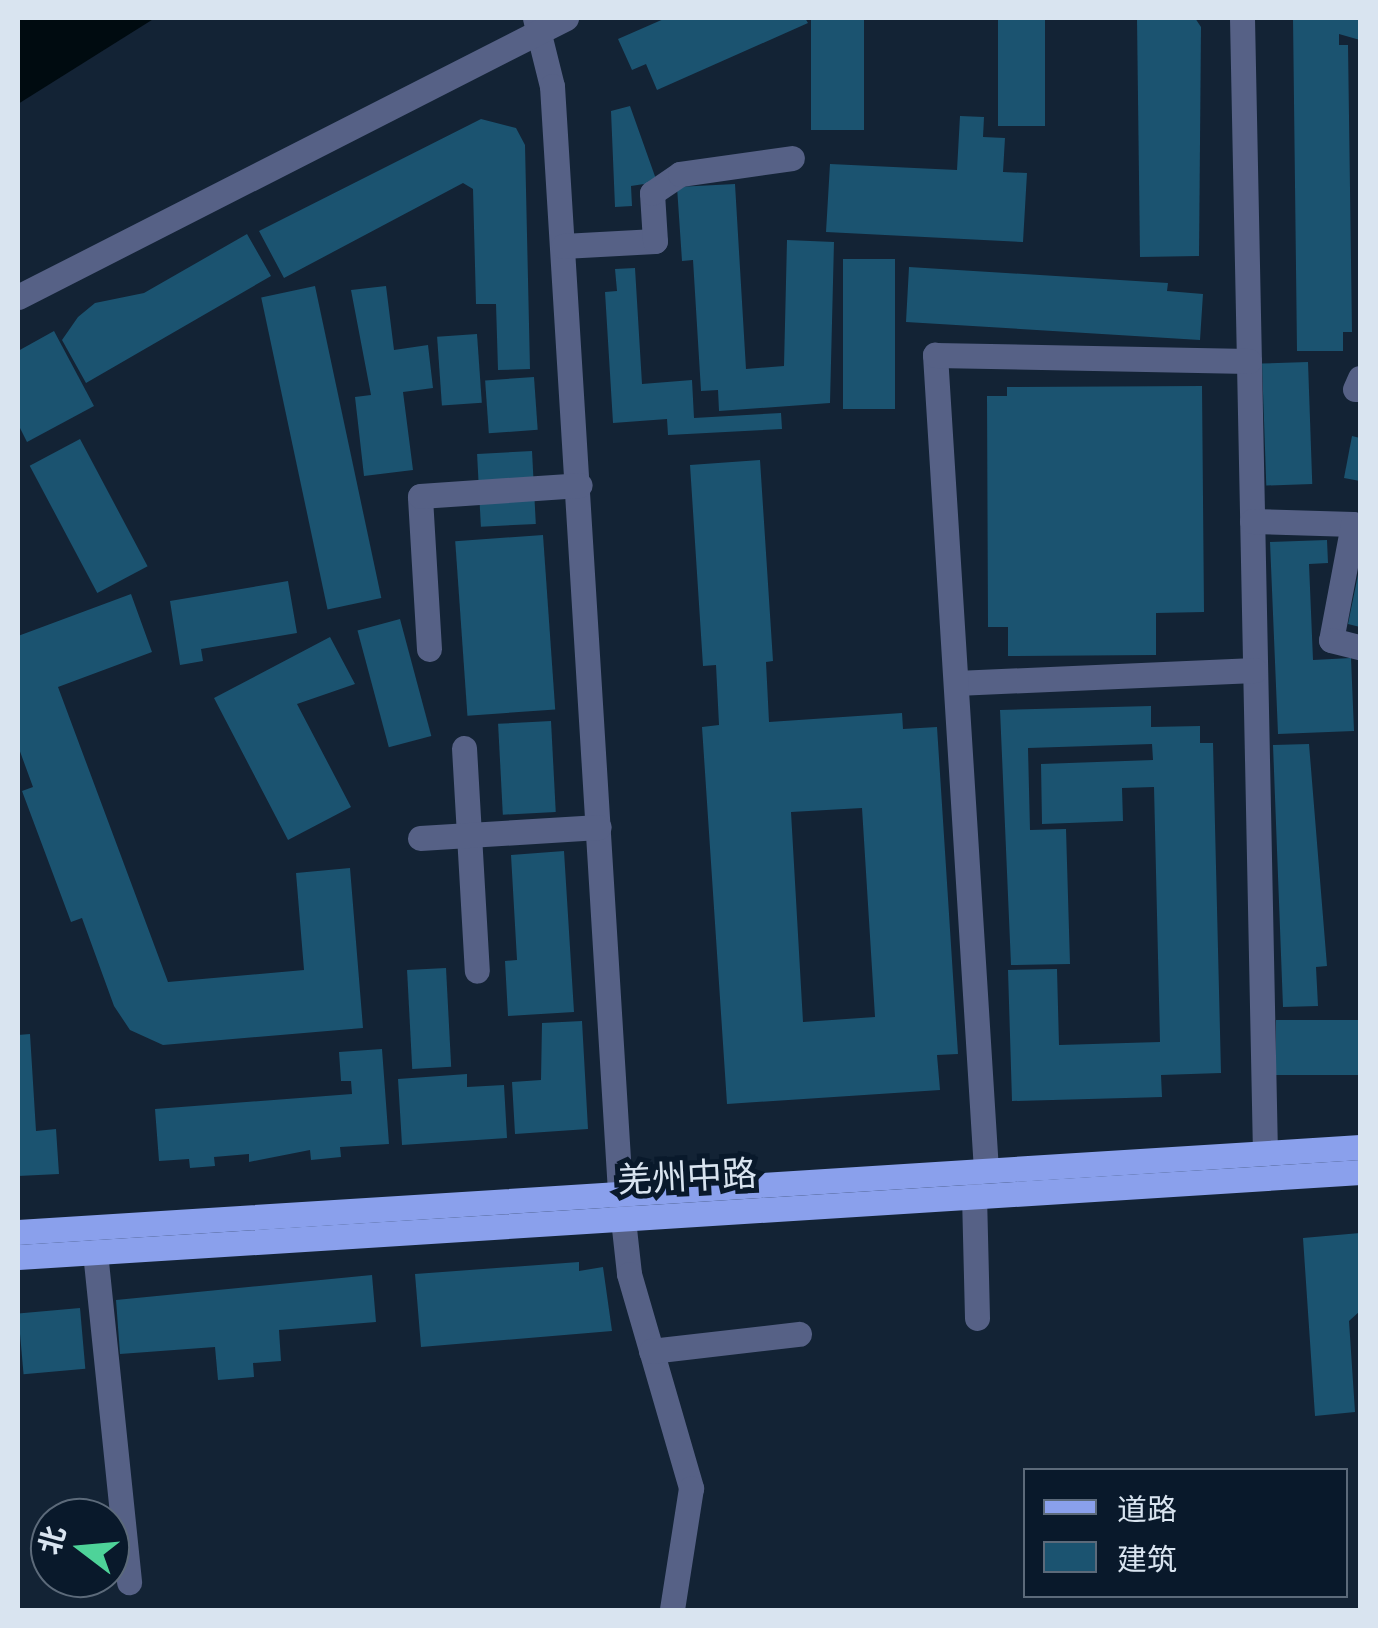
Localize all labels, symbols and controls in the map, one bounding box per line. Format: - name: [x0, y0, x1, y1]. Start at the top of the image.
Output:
- street label: 羌州中路: [616, 1152, 758, 1202]
- legend: [1023, 1468, 1348, 1598]
- text: 道路: [1117, 1492, 1177, 1528]
- north arrow: [30, 1498, 130, 1598]
- text: 北: [33, 1522, 72, 1558]
- text: 建筑: [1117, 1542, 1177, 1578]

